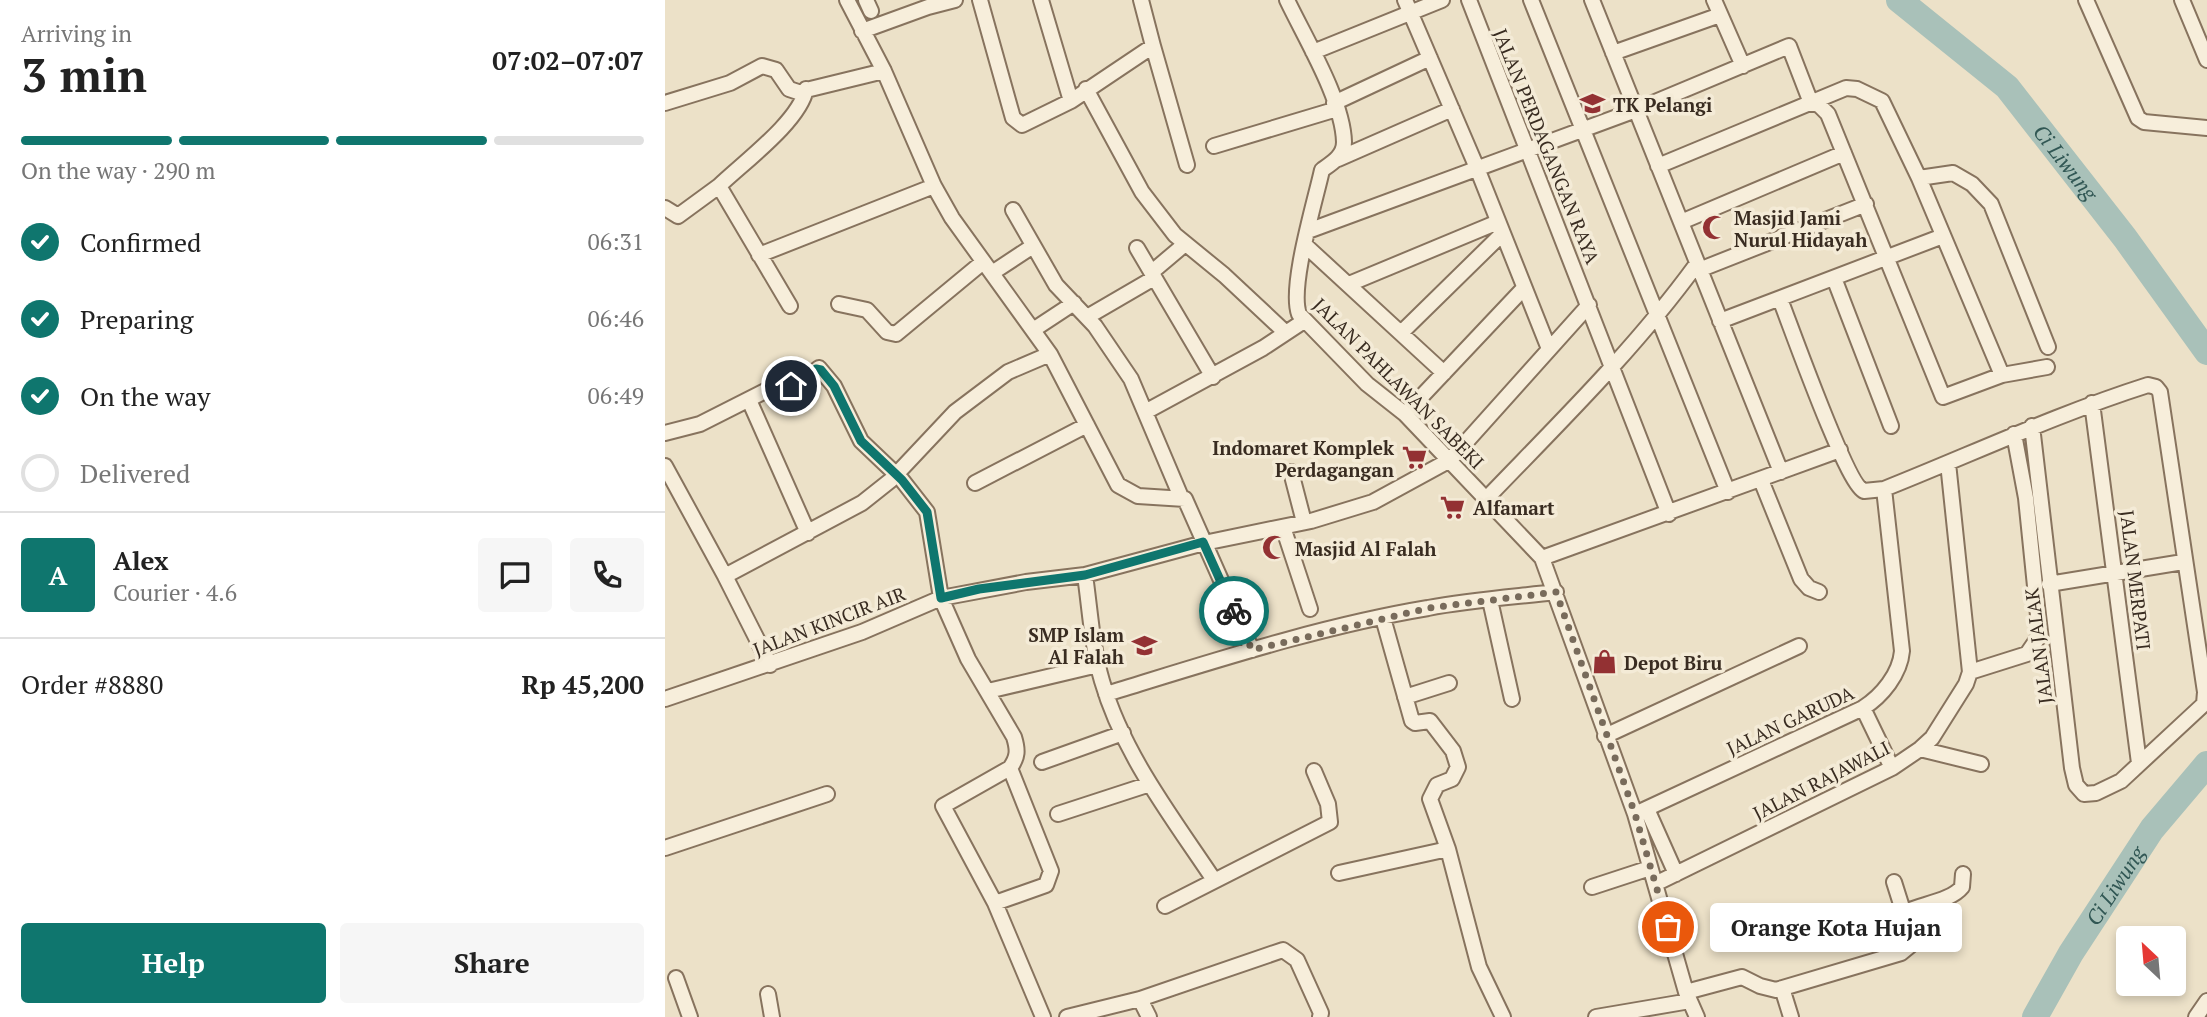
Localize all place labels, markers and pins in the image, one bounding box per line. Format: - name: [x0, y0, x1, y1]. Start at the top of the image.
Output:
- school or university icon: TK Pelangi: [1579, 90, 1607, 118]
- place label: TK Pelangi: [1613, 92, 1712, 117]
- place label: Masjid Jami Nurul Hidayah: [1734, 205, 1867, 252]
- mosque icon: Masjid Jami Nurul Hidayah: [1700, 214, 1728, 242]
- pin: [761, 356, 821, 416]
- place label: Indomaret Komplek Perdagangan: [1212, 435, 1395, 482]
- supermarket icon: Indomaret Komplek Perdagangan: [1400, 444, 1428, 472]
- supermarket icon: Alfamart: [1439, 493, 1467, 521]
- place label: Alfamart: [1473, 495, 1555, 520]
- mosque icon: Masjid Al Falah: [1261, 534, 1289, 562]
- place label: Masjid Al Falah: [1295, 536, 1436, 561]
- place label: SMP Islam Al Falah: [1028, 622, 1124, 669]
- school or university icon: SMP Islam Al Falah: [1130, 631, 1158, 659]
- shop icon: Depot Biru: [1590, 648, 1618, 676]
- place label: Depot Biru: [1624, 650, 1722, 675]
- pin: [1638, 897, 1698, 957]
- callout: Orange Kota Hujan: [1710, 902, 1962, 951]

